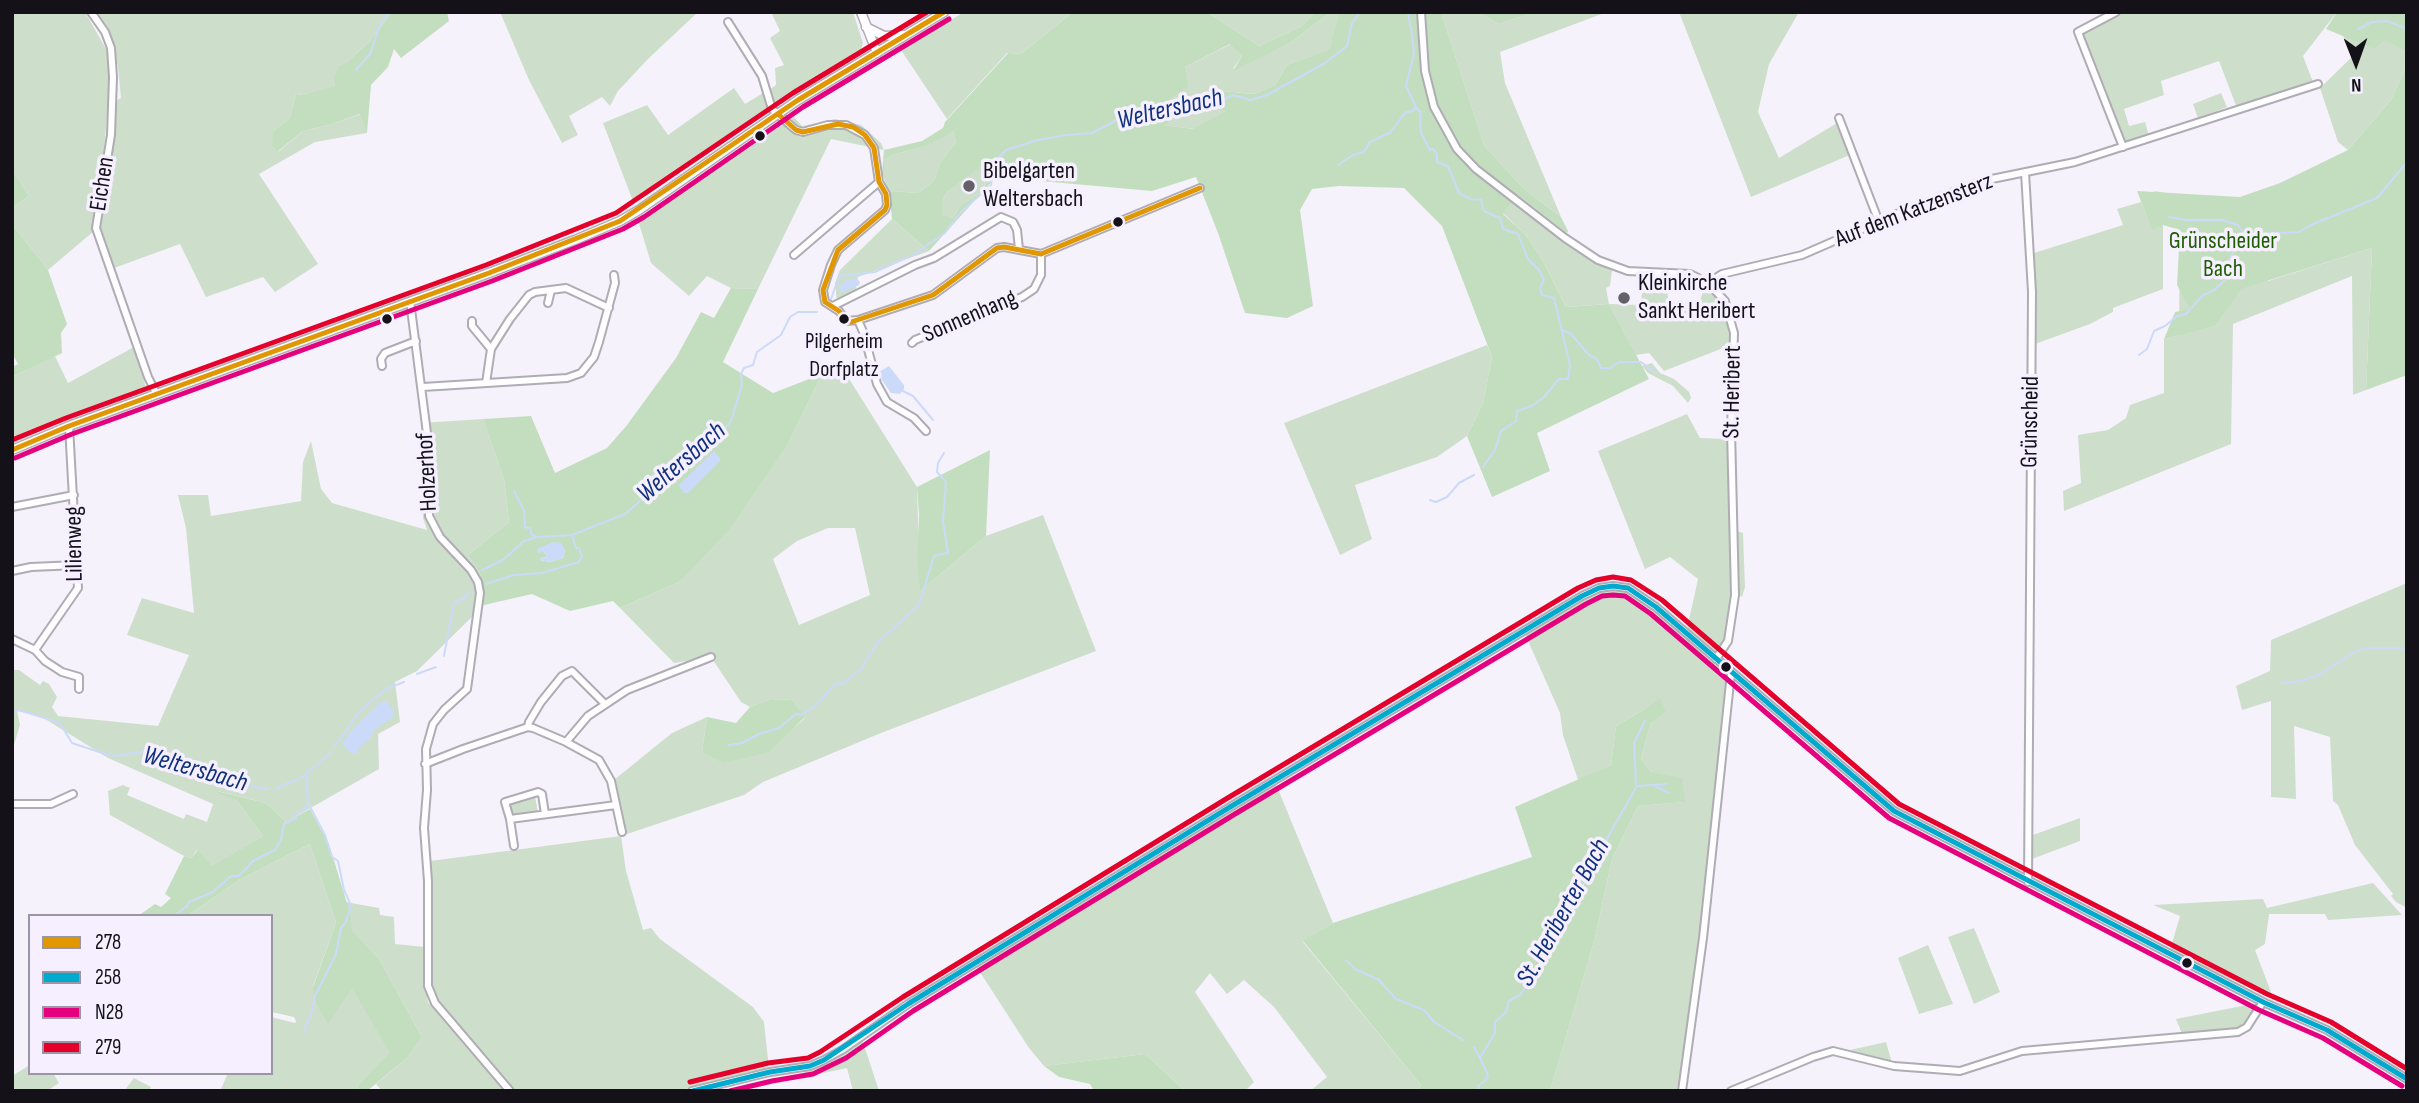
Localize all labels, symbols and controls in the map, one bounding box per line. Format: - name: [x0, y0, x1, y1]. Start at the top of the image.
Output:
- north arrow: [2321, 28, 2391, 98]
- text: N: [2351, 73, 2362, 96]
- water label: Weltersbach: [1114, 83, 1226, 137]
- unlabelled marker: [753, 129, 767, 143]
- street label: Eichen: [85, 155, 121, 213]
- place label: Bibelgarten Weltersbach: [983, 158, 1083, 214]
- street label: Auf dem Katzensterz: [1831, 168, 1997, 254]
- marker: Bibelgarten Weltersbach: [961, 178, 977, 194]
- unlabelled marker: [1111, 215, 1125, 229]
- park label: Grünscheider Bach: [2169, 228, 2277, 284]
- place label: Kleinkirche Sankt Heribert: [1638, 270, 1755, 326]
- street label: Sonnenhang: [918, 284, 1022, 350]
- marker: Kleinkirche Sankt Heribert: [1616, 290, 1632, 306]
- unlabelled marker: [380, 312, 394, 326]
- marker: Pilgerheim Dorfplatz: [837, 312, 851, 326]
- place label: Pilgerheim Dorfplatz: [805, 329, 883, 380]
- street label: St. Heribert: [1718, 345, 1748, 439]
- street label: Grünscheid: [2016, 376, 2046, 468]
- water label: Weltersbach: [631, 416, 733, 510]
- street label: Holzerhof: [412, 432, 444, 512]
- street label: Lilienweg: [60, 506, 90, 582]
- unlabelled marker: [1719, 660, 1733, 674]
- water label: Weltersbach: [139, 740, 251, 800]
- water label: St. Heriberter Bach: [1511, 834, 1617, 992]
- legend: [28, 914, 273, 1075]
- text: 278: [95, 930, 121, 955]
- unlabelled marker: [2180, 956, 2194, 970]
- text: 258: [95, 965, 121, 990]
- text: N28: [95, 1000, 124, 1025]
- text: 279: [95, 1035, 121, 1060]

